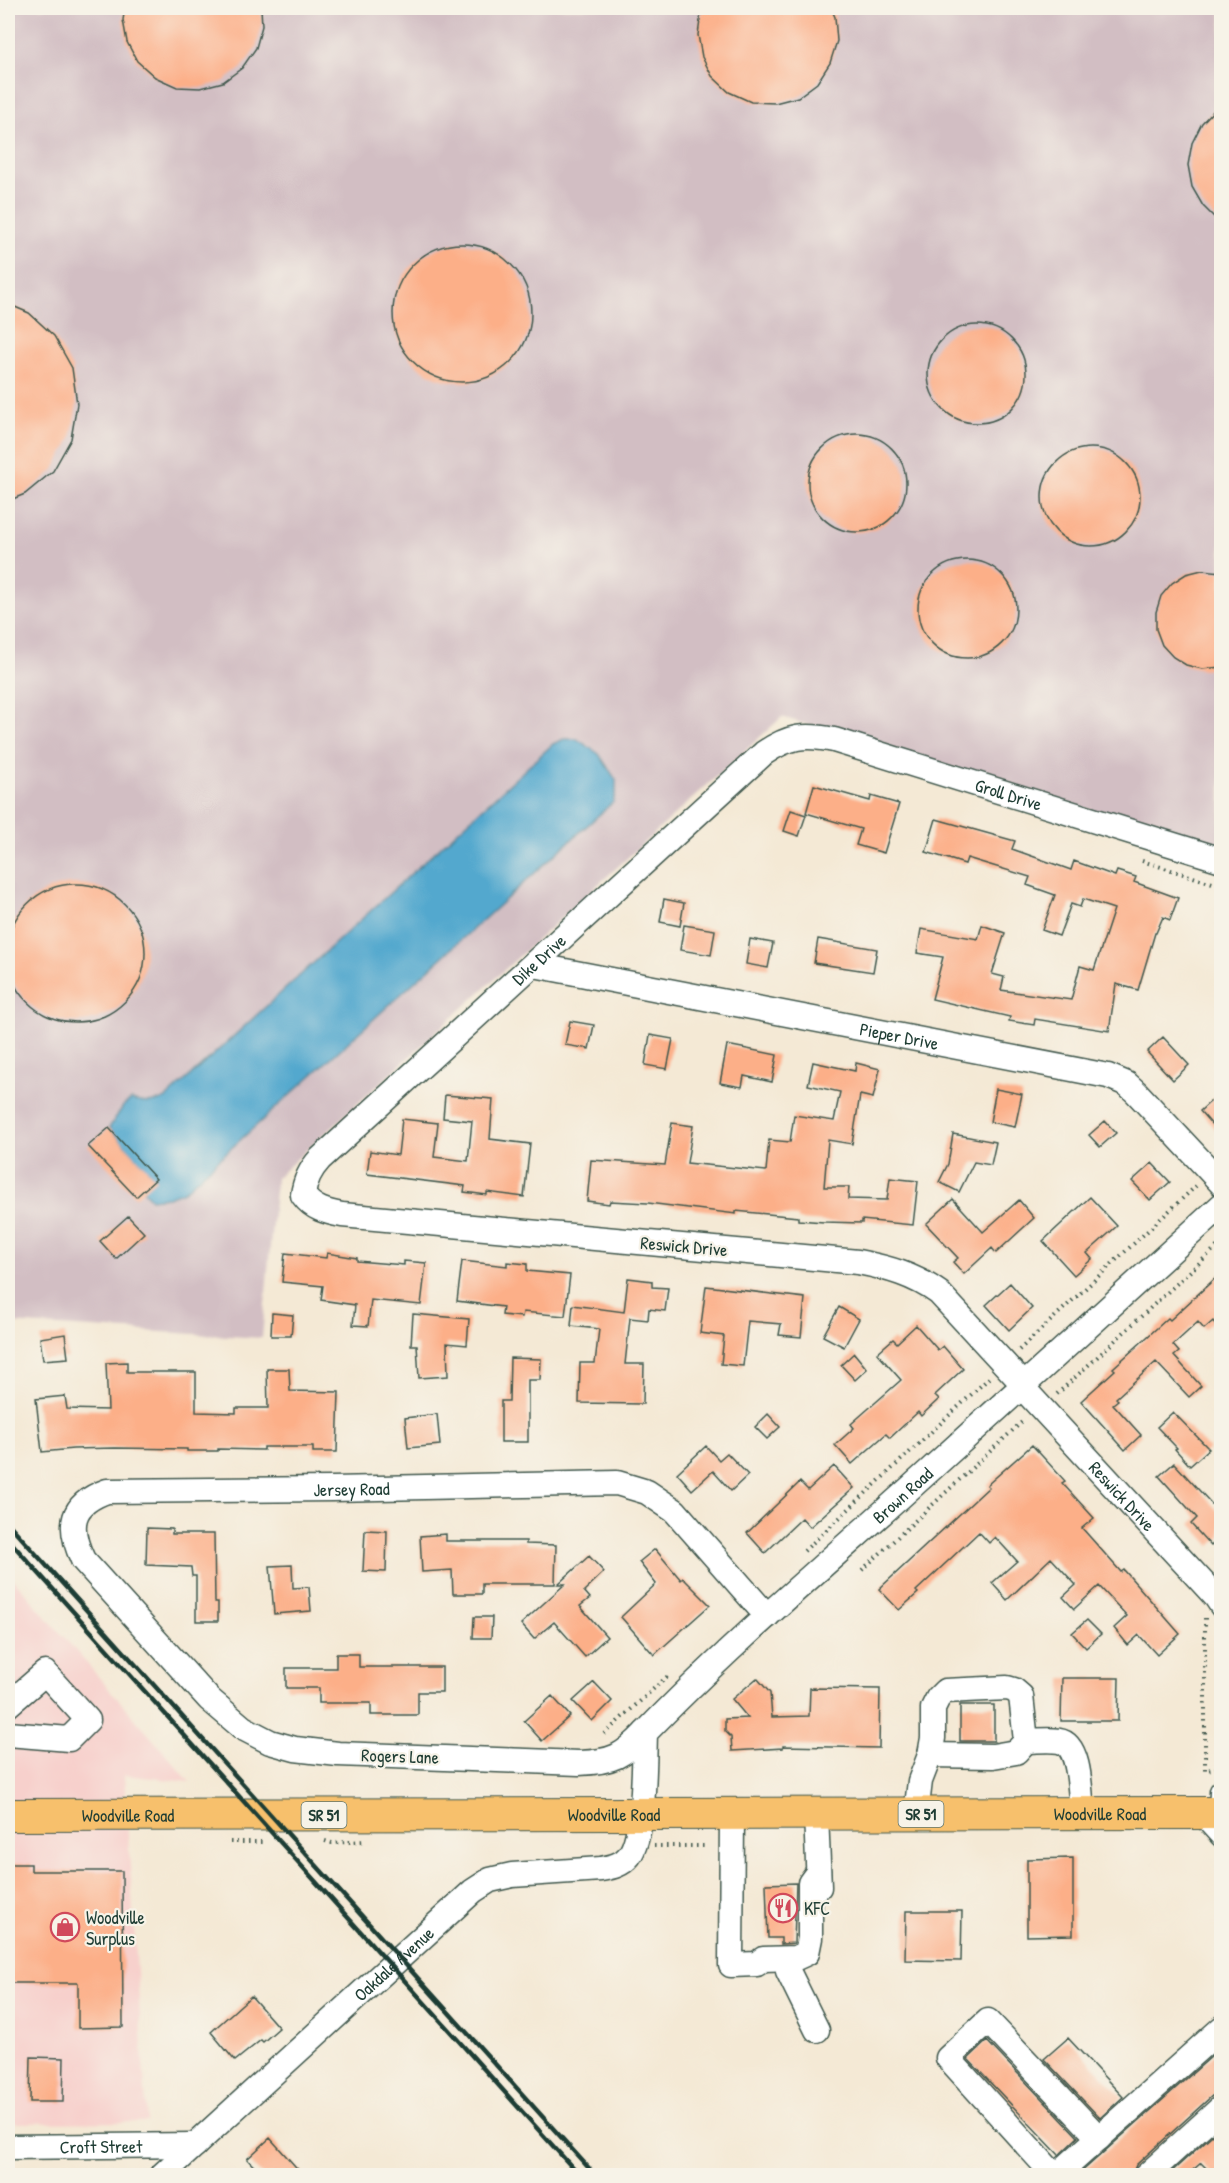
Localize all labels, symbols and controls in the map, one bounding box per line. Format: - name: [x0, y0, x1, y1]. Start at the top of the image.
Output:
- street label: Groll Drive: [972, 772, 1045, 816]
- street label: Dike Drive: [506, 928, 571, 990]
- street label: Pieper Drive: [858, 1016, 941, 1055]
- street label: Reswick Drive: [640, 1230, 728, 1262]
- street label: Reswick Drive: [1084, 1455, 1161, 1536]
- street label: Brown Road: [867, 1461, 938, 1529]
- street label: Jersey Road: [313, 1475, 390, 1502]
- street label: Rogers Lane: [361, 1742, 439, 1770]
- street label: Woodville Road: [568, 1801, 660, 1827]
- road number: SR 51: [898, 1801, 944, 1827]
- street label: Woodville Road: [1054, 1801, 1146, 1826]
- street label: Woodville Road: [82, 1802, 174, 1827]
- road number: SR 51: [302, 1802, 346, 1828]
- restaurant icon: KFC: [767, 1892, 799, 1924]
- place label: KFC: [804, 1896, 830, 1921]
- place label: Woodville Surplus: [86, 1905, 145, 1951]
- shop icon: Woodville Surplus: [49, 1911, 81, 1943]
- street label: Oakdale Avenue: [348, 1920, 439, 2007]
- street label: Croft Street: [59, 2133, 143, 2159]

